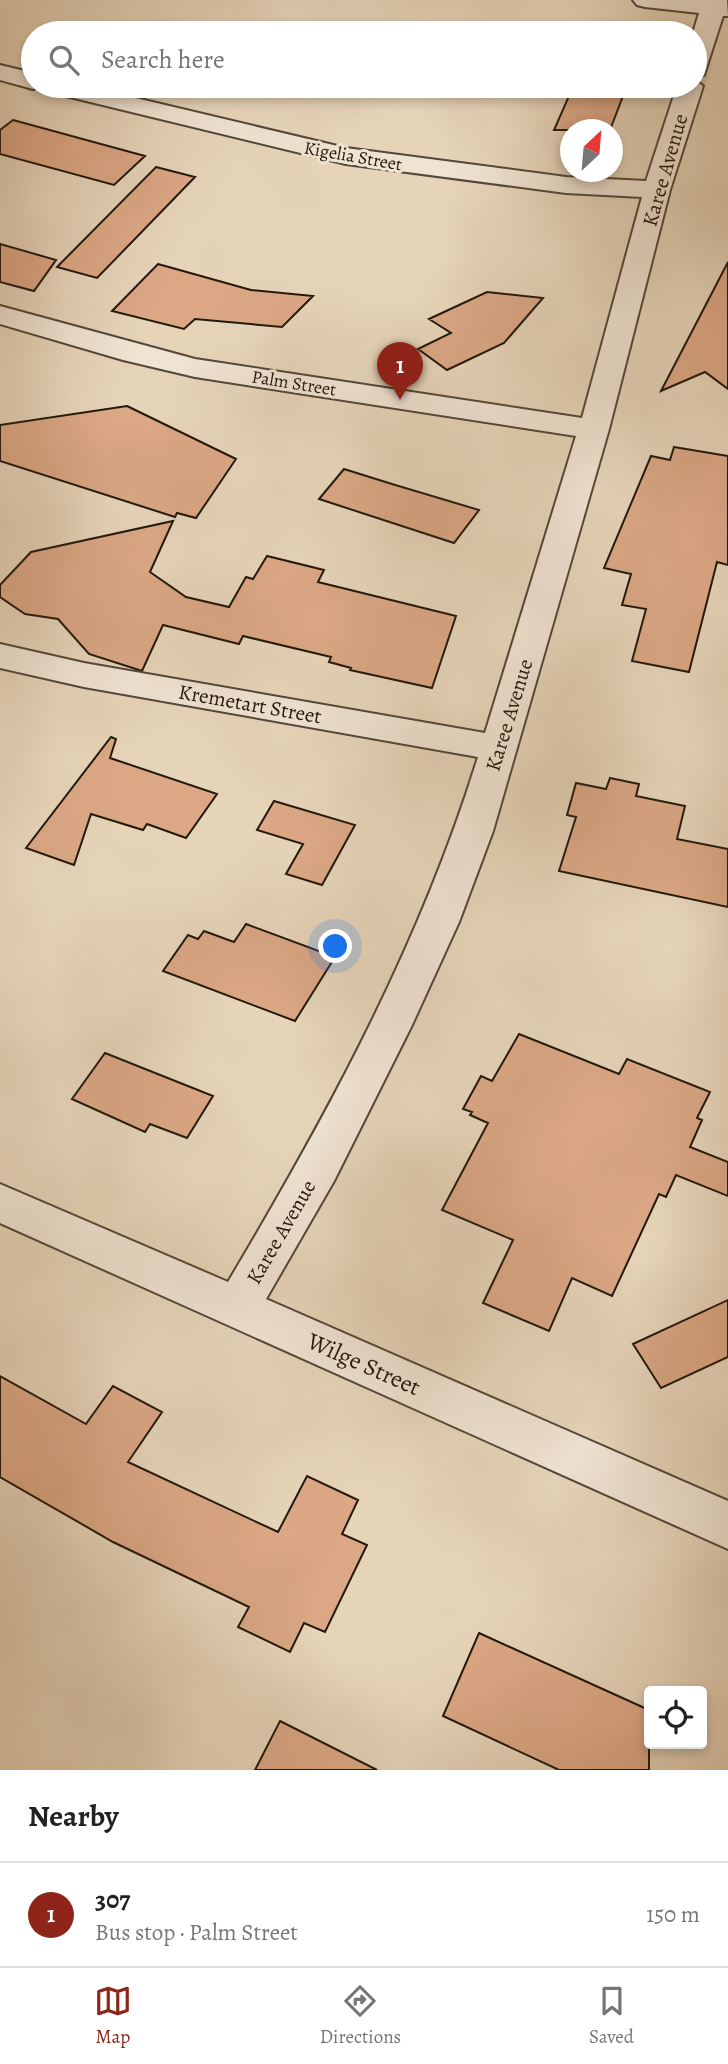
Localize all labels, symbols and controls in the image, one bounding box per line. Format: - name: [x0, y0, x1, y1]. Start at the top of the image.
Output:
- search box: [21, 21, 707, 98]
- icon: search: [45, 41, 83, 79]
- text: Search here: [101, 42, 225, 77]
- street label: Karee Avenue: [636, 110, 694, 230]
- north arrow: [560, 119, 623, 182]
- street label: Kigelia Street: [302, 136, 404, 176]
- pin: 1: [377, 342, 423, 400]
- street label: Palm Street: [250, 364, 338, 402]
- street label: Karee Avenue: [479, 655, 539, 775]
- street label: Kremetart Street: [176, 678, 324, 730]
- your location: [318, 929, 352, 963]
- street label: Karee Avenue: [240, 1175, 322, 1289]
- street label: Wilge Street: [302, 1324, 426, 1403]
- map controls: [644, 1686, 707, 1749]
- button: locate: [644, 1686, 707, 1749]
- text: Nearby: [28, 1796, 119, 1836]
- text: 307: [95, 1882, 130, 1917]
- text: 1: [47, 1899, 55, 1930]
- text: 150 m: [646, 1899, 700, 1930]
- text: Bus stop · Palm Street: [95, 1917, 298, 1948]
- tab: Map: [94, 1982, 132, 2050]
- tab: Directions: [320, 1982, 401, 2050]
- tab: Saved: [589, 1982, 634, 2050]

